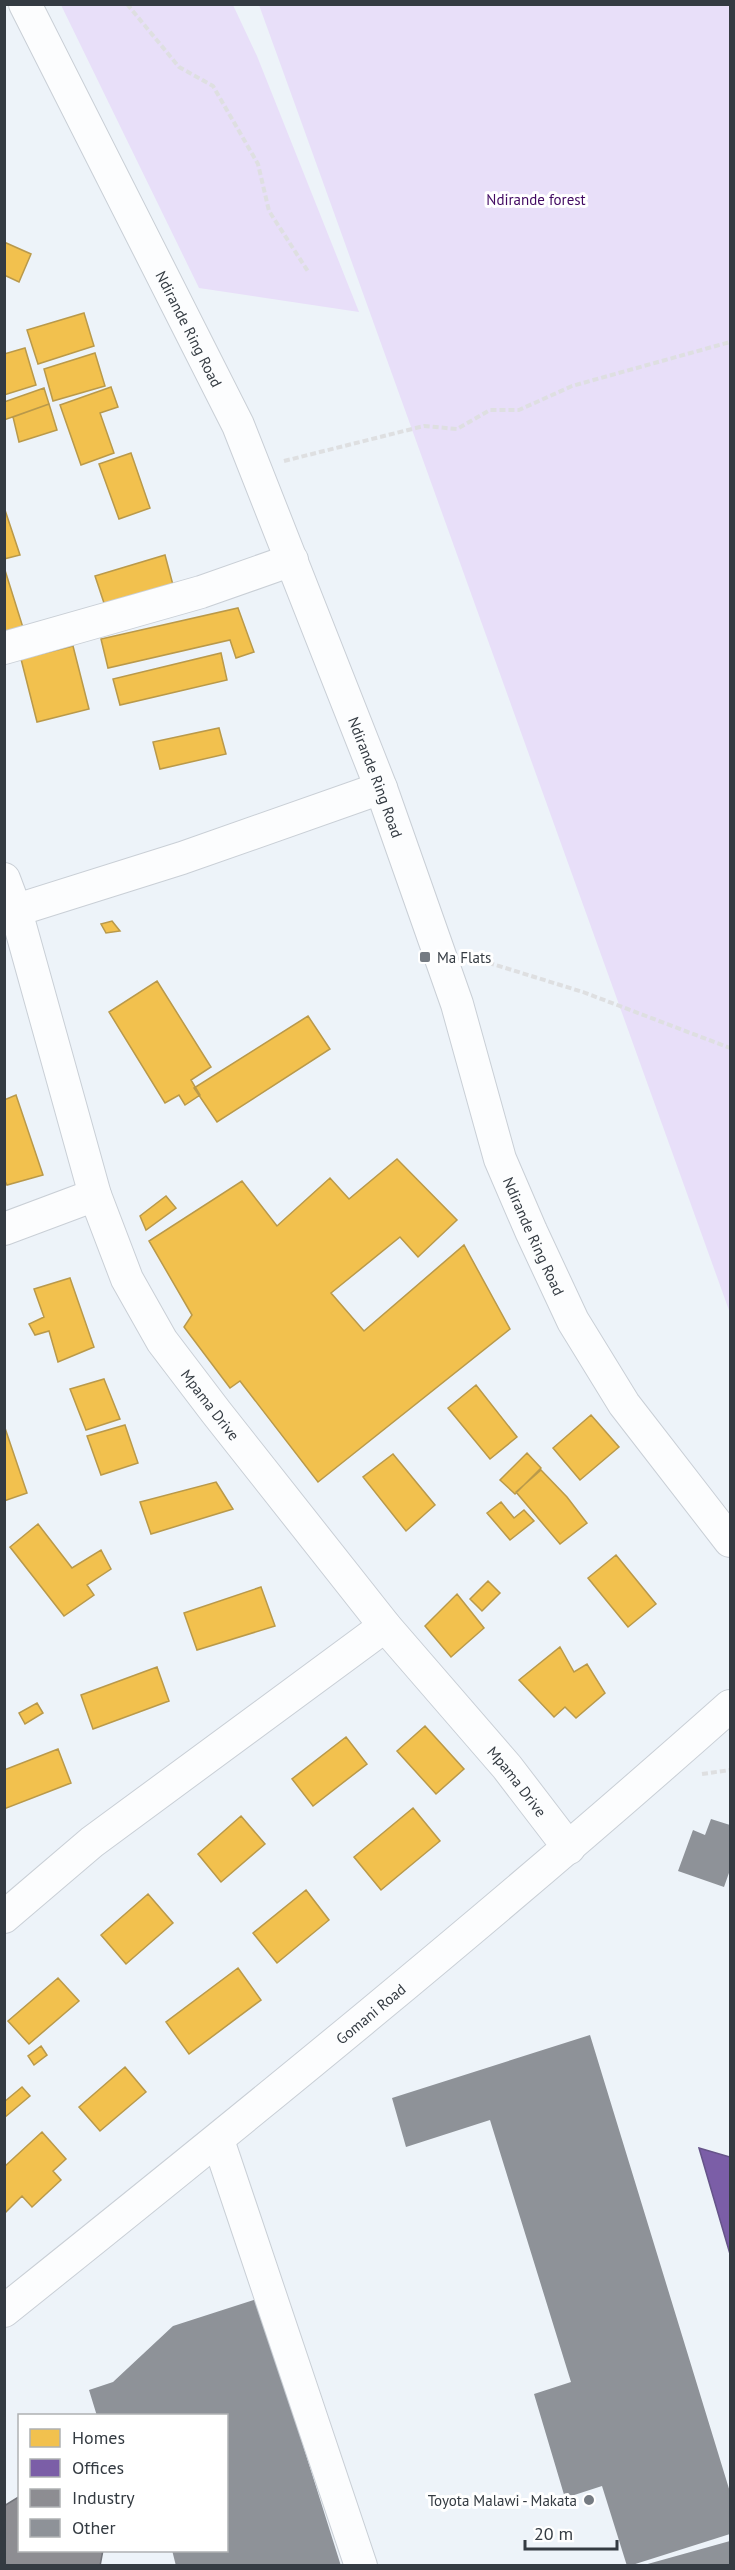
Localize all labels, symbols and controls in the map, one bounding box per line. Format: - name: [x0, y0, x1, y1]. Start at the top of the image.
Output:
- park label: Ndirande forest: [486, 190, 586, 209]
- street label: Ndirande Ring Road: [152, 267, 227, 390]
- street label: Ndirande Ring Road: [344, 714, 407, 840]
- place label: Ma Flats: [437, 948, 491, 967]
- marker: Ma Flats: [418, 950, 432, 964]
- street label: Ndirande Ring Road: [499, 1174, 569, 1298]
- street label: Mpama Drive: [177, 1365, 244, 1444]
- street label: Mpama Drive: [484, 1742, 551, 1820]
- street label: Gomani Road: [332, 1979, 409, 2048]
- legend: [18, 2414, 228, 2552]
- text: Homes: [72, 2426, 125, 2449]
- text: Offices: [72, 2456, 124, 2479]
- text: Industry: [72, 2486, 135, 2509]
- place label: Toyota Malawi - Makata: [428, 2491, 577, 2510]
- marker: Toyota Malawi - Makata: [582, 2493, 596, 2507]
- scale bar: [525, 2513, 616, 2551]
- text: Other: [72, 2516, 116, 2539]
- text: 20 m: [534, 2522, 573, 2545]

